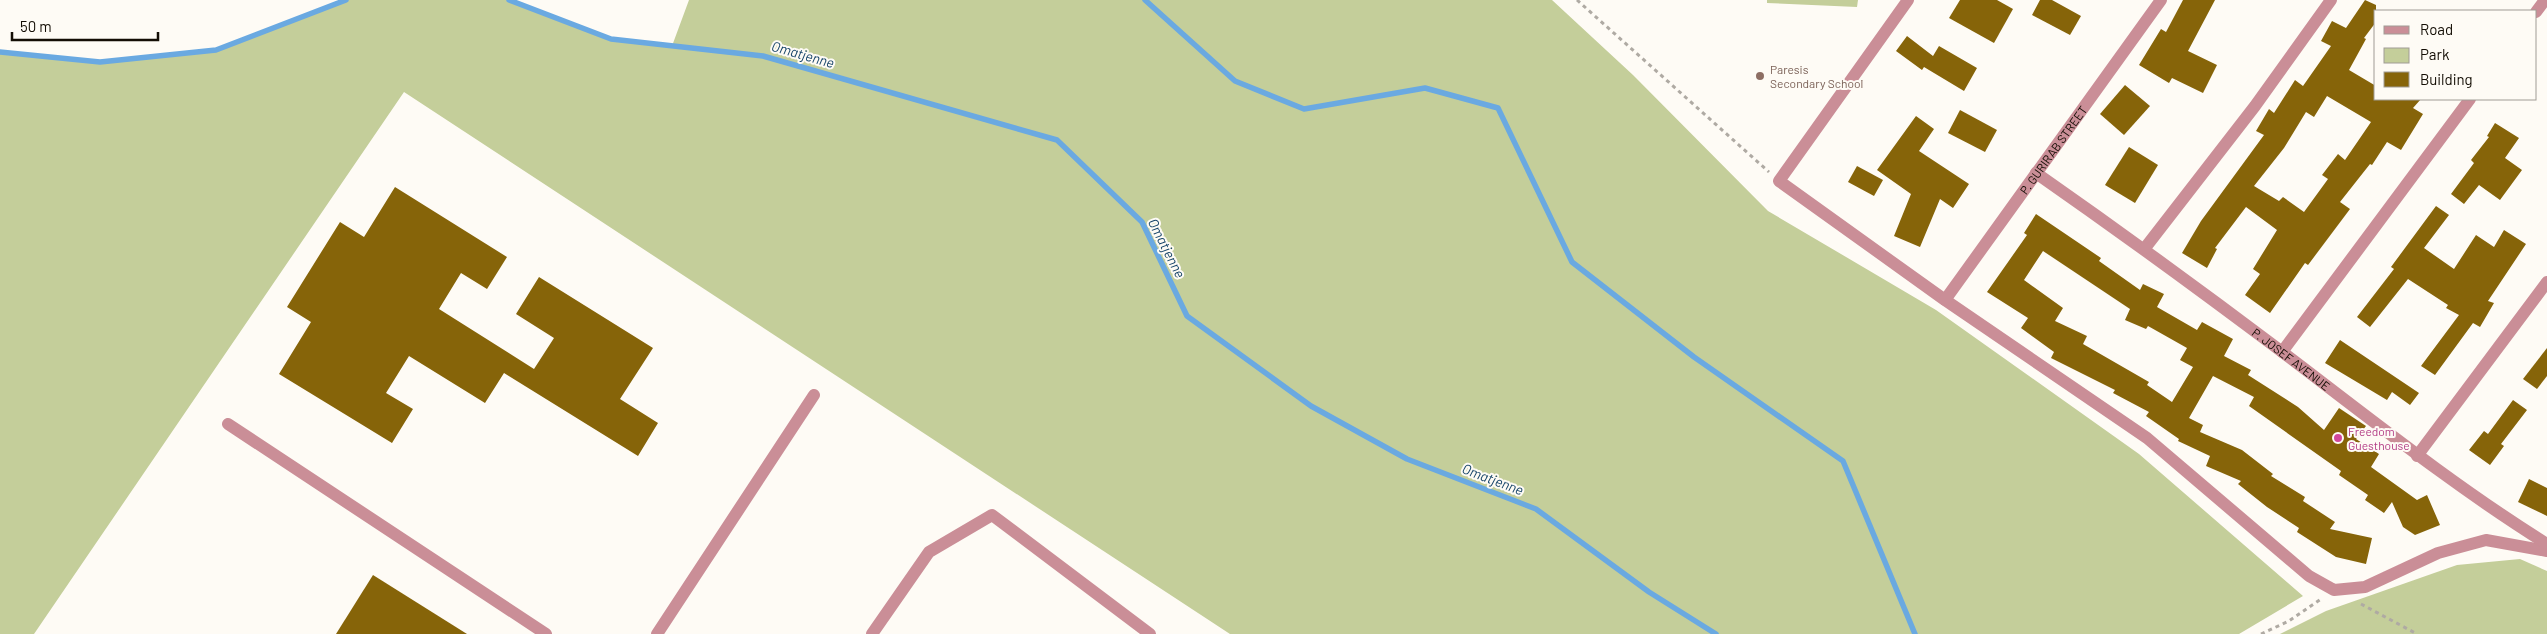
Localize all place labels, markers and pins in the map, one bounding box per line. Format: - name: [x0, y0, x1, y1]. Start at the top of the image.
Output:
- place label: Paresis Secondary School: [1770, 62, 1863, 90]
- marker: Paresis Secondary School: [1754, 70, 1766, 82]
- place label: Freedom Guesthouse: [2348, 424, 2410, 452]
- marker: Freedom Guesthouse: [2332, 432, 2344, 444]

